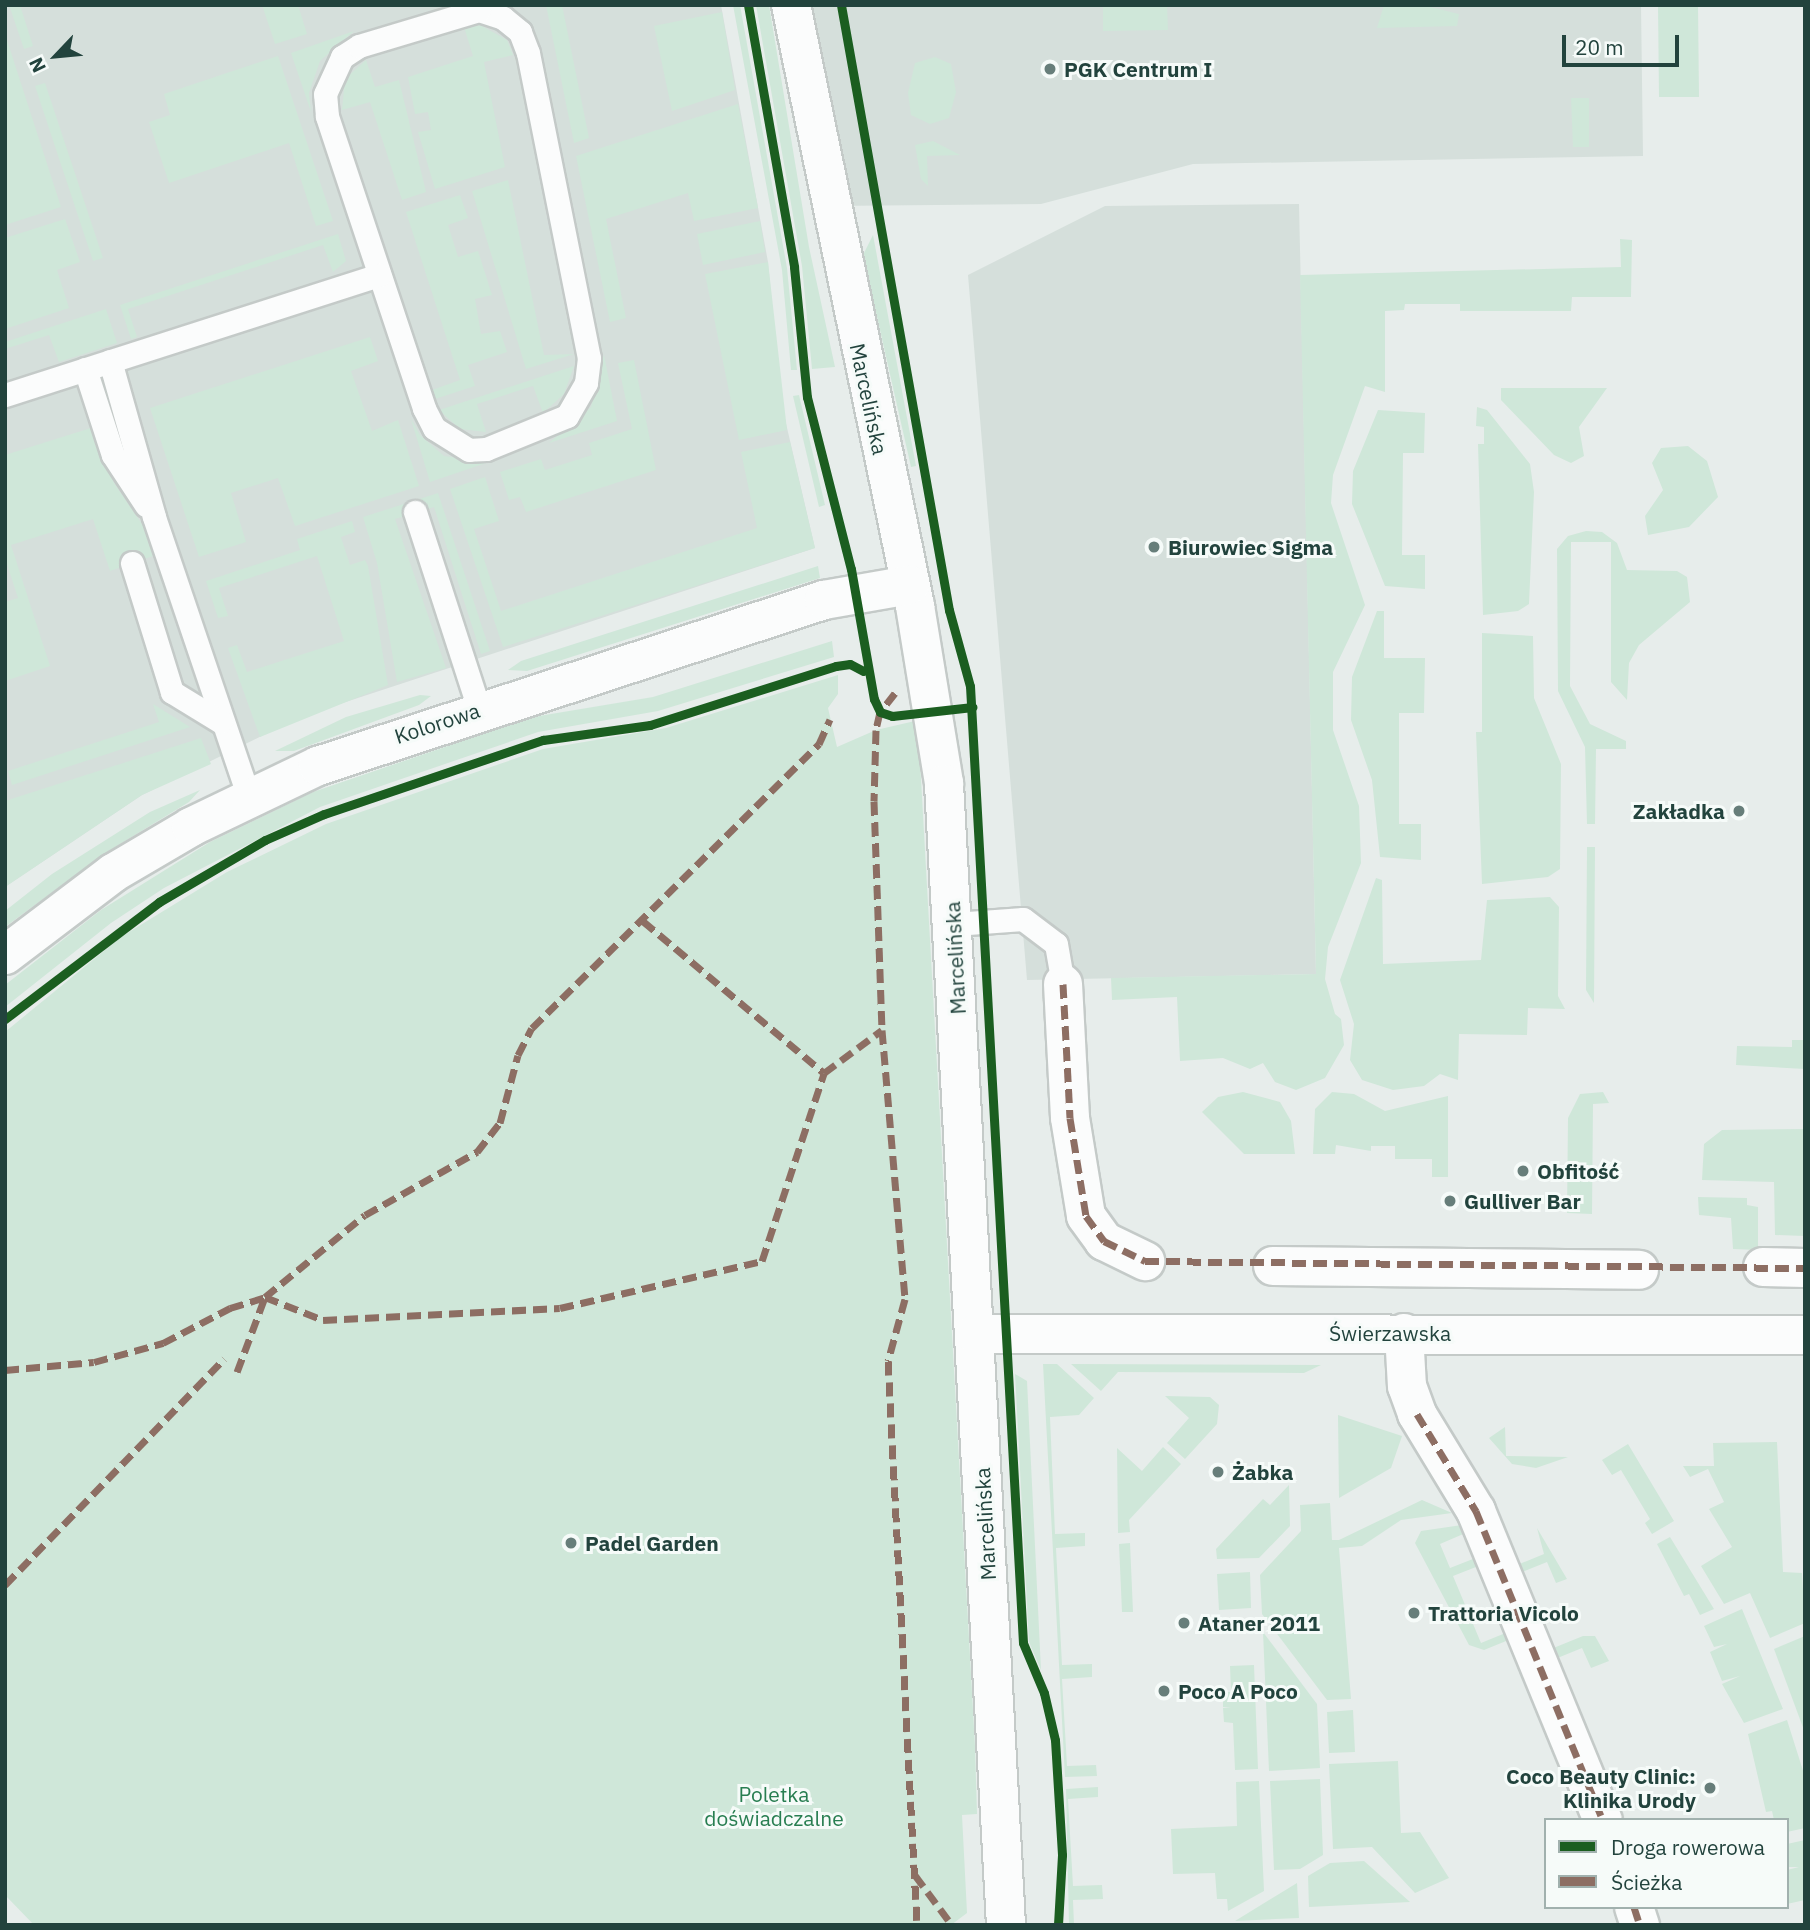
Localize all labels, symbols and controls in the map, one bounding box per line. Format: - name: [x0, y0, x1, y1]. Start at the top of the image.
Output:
- north arrow: [21, 21, 91, 91]
- scale bar: [1565, 21, 1682, 65]
- text: 20 m: [1575, 33, 1624, 61]
- text: N: [23, 54, 51, 77]
- place label: PGK Centrum I: [1064, 56, 1212, 82]
- marker: PGK Centrum I: [1042, 61, 1058, 77]
- street label: Marcelińska: [845, 341, 893, 457]
- place label: Biurowiec Sigma: [1168, 534, 1333, 560]
- marker: Biurowiec Sigma: [1146, 539, 1162, 555]
- street label: Kolorowa: [391, 697, 483, 749]
- place label: Zakładka: [1633, 798, 1725, 824]
- marker: Zakładka: [1731, 803, 1747, 819]
- street label: Marcelińska: [939, 901, 971, 1015]
- place label: Obfitość: [1537, 1158, 1619, 1184]
- marker: Obfitość: [1515, 1163, 1531, 1179]
- place label: Gulliver Bar: [1464, 1188, 1581, 1214]
- marker: Gulliver Bar: [1442, 1193, 1458, 1209]
- street label: Świerzawska: [1329, 1320, 1451, 1346]
- place label: Żabka: [1232, 1459, 1294, 1485]
- marker: Żabka: [1210, 1464, 1226, 1480]
- street label: Marcelińska: [969, 1467, 1001, 1581]
- place label: Padel Garden: [585, 1530, 719, 1556]
- marker: Padel Garden: [563, 1535, 579, 1551]
- place label: Trattoria Vicolo: [1428, 1600, 1579, 1626]
- marker: Trattoria Vicolo: [1406, 1605, 1422, 1621]
- place label: Ataner 2011: [1198, 1610, 1320, 1636]
- marker: Ataner 2011: [1176, 1615, 1192, 1631]
- place label: Poco A Poco: [1178, 1678, 1298, 1704]
- marker: Poco A Poco: [1156, 1683, 1172, 1699]
- place label: Coco Beauty Clinic: Klinika Urody: [1506, 1763, 1696, 1813]
- marker: Coco Beauty Clinic: Klinika Urody: [1702, 1780, 1718, 1796]
- park label: Poletka doświadczalne: [704, 1781, 844, 1831]
- legend: [1544, 1818, 1789, 1909]
- text: Droga rowerowa: [1611, 1833, 1765, 1861]
- text: Ścieżka: [1611, 1868, 1682, 1896]

